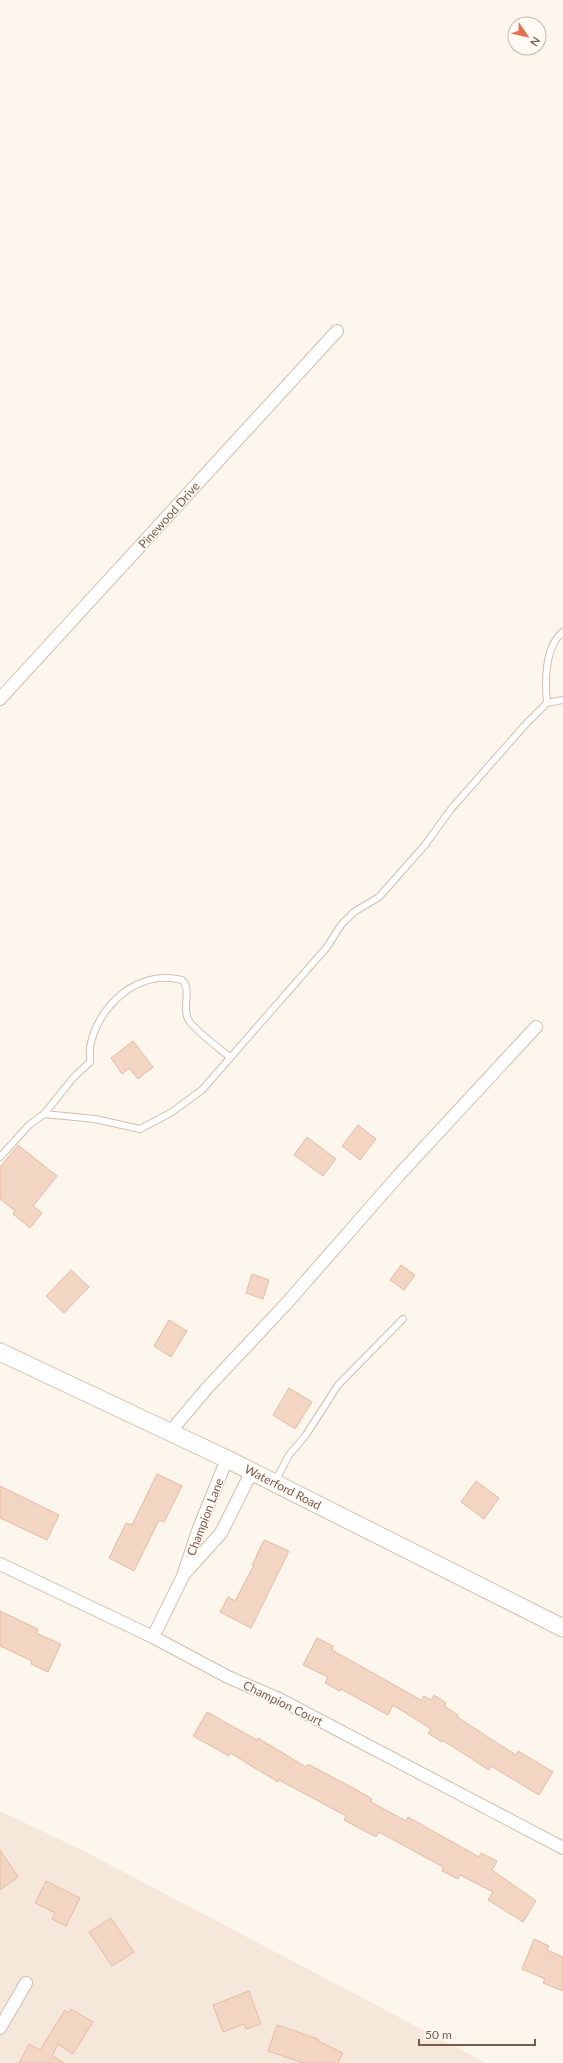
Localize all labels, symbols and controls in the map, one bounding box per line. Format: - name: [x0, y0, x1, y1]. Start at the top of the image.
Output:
- north arrow: [507, 16, 547, 56]
- text: N: [528, 35, 543, 49]
- street label: Pinewood Drive: [135, 479, 203, 551]
- street label: Waterford Road: [242, 1461, 324, 1513]
- street label: Champion Lane: [183, 1476, 227, 1558]
- street label: Champion Court: [241, 1677, 326, 1729]
- scale bar: [419, 2021, 535, 2047]
- text: 50 m: [425, 2027, 452, 2042]

